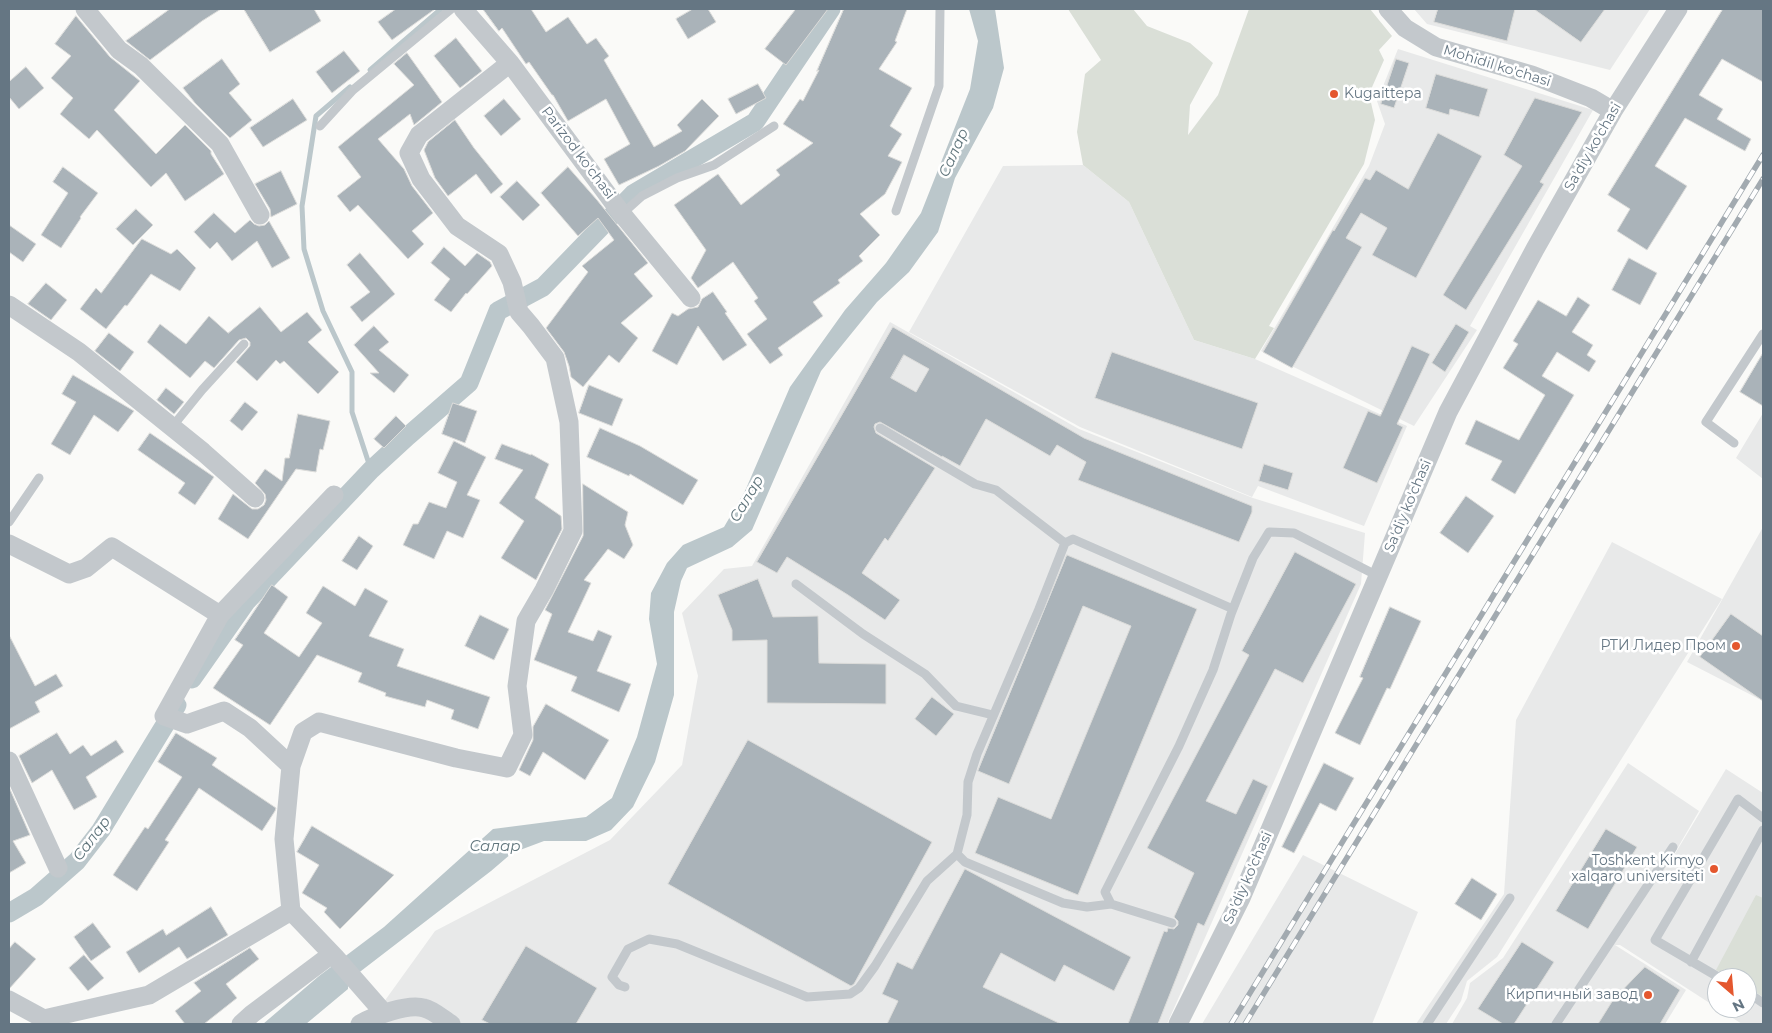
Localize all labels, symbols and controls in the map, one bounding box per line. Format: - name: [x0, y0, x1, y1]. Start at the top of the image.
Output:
- street label: Mohidil ko'chasi: [1441, 42, 1553, 90]
- place label: Kugaittepa: [1344, 86, 1422, 102]
- marker: Kugaittepa: [1328, 88, 1340, 100]
- street label: Sa'diy ko'chasi: [1561, 100, 1625, 194]
- street label: Parizod ko'chasi: [538, 103, 618, 203]
- water label: Салар: [935, 126, 973, 180]
- street label: Sa'diy ko'chasi: [1381, 457, 1435, 555]
- water label: Салар: [726, 472, 768, 526]
- place label: РТИ Лидер Пром: [1600, 638, 1726, 654]
- marker: РТИ Лидер Пром: [1730, 640, 1742, 652]
- water label: Салар: [69, 813, 115, 865]
- street label: Sa'diy ko'chasi: [1220, 829, 1276, 927]
- water label: Салар: [469, 838, 521, 856]
- place label: Toshkent Kimyo xalqaro universiteti: [1571, 853, 1704, 886]
- marker: Toshkent Kimyo xalqaro universiteti: [1708, 863, 1720, 875]
- north arrow: [1707, 968, 1757, 1018]
- place label: Кирпичный завод: [1506, 987, 1638, 1003]
- marker: Кирпичный завод: [1642, 989, 1654, 1001]
- text: N: [1729, 995, 1747, 1016]

